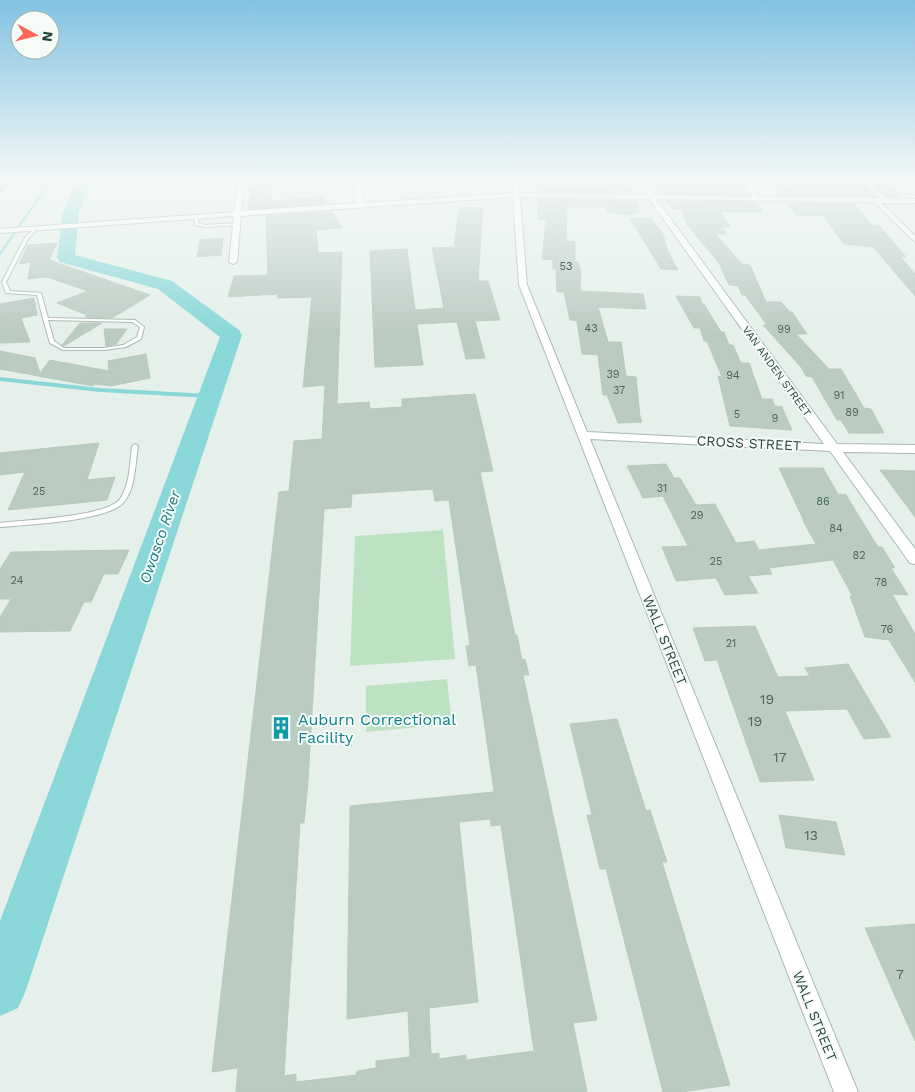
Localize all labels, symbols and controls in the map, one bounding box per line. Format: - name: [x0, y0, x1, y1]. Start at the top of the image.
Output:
- north arrow: [10, 10, 60, 60]
- text: N: [39, 30, 56, 43]
- house number: 53: [560, 260, 572, 273]
- house number: 43: [584, 322, 598, 335]
- house number: 99: [777, 323, 791, 336]
- street label: VAN ANDEN STREET: [739, 324, 814, 419]
- house number: 39: [606, 368, 620, 381]
- house number: 94: [726, 369, 740, 382]
- house number: 37: [613, 384, 625, 397]
- house number: 91: [833, 389, 845, 402]
- house number: 89: [845, 406, 859, 419]
- house number: 5: [734, 408, 740, 421]
- house number: 9: [772, 412, 779, 425]
- street label: CROSS STREET: [696, 432, 802, 454]
- house number: 31: [657, 482, 667, 495]
- house number: 25: [33, 485, 45, 498]
- water label: Owasco River: [136, 487, 185, 586]
- house number: 86: [816, 495, 830, 508]
- house number: 29: [690, 509, 704, 522]
- house number: 84: [829, 522, 843, 535]
- house number: 82: [852, 549, 866, 562]
- house number: 25: [710, 555, 722, 568]
- house number: 24: [11, 574, 24, 587]
- house number: 78: [875, 576, 888, 589]
- street label: WALL STREET: [640, 593, 691, 688]
- house number: 76: [881, 623, 894, 636]
- house number: 21: [726, 637, 736, 650]
- house number: 19: [760, 691, 774, 707]
- place label: Auburn Correctional Facility: [298, 710, 456, 747]
- house number: 19: [748, 713, 762, 729]
- building icon: Auburn Correctional Facility: [268, 715, 294, 741]
- house number: 17: [773, 749, 787, 765]
- house number: 13: [804, 827, 818, 843]
- house number: 7: [896, 966, 904, 982]
- street label: WALL STREET: [790, 969, 841, 1064]

